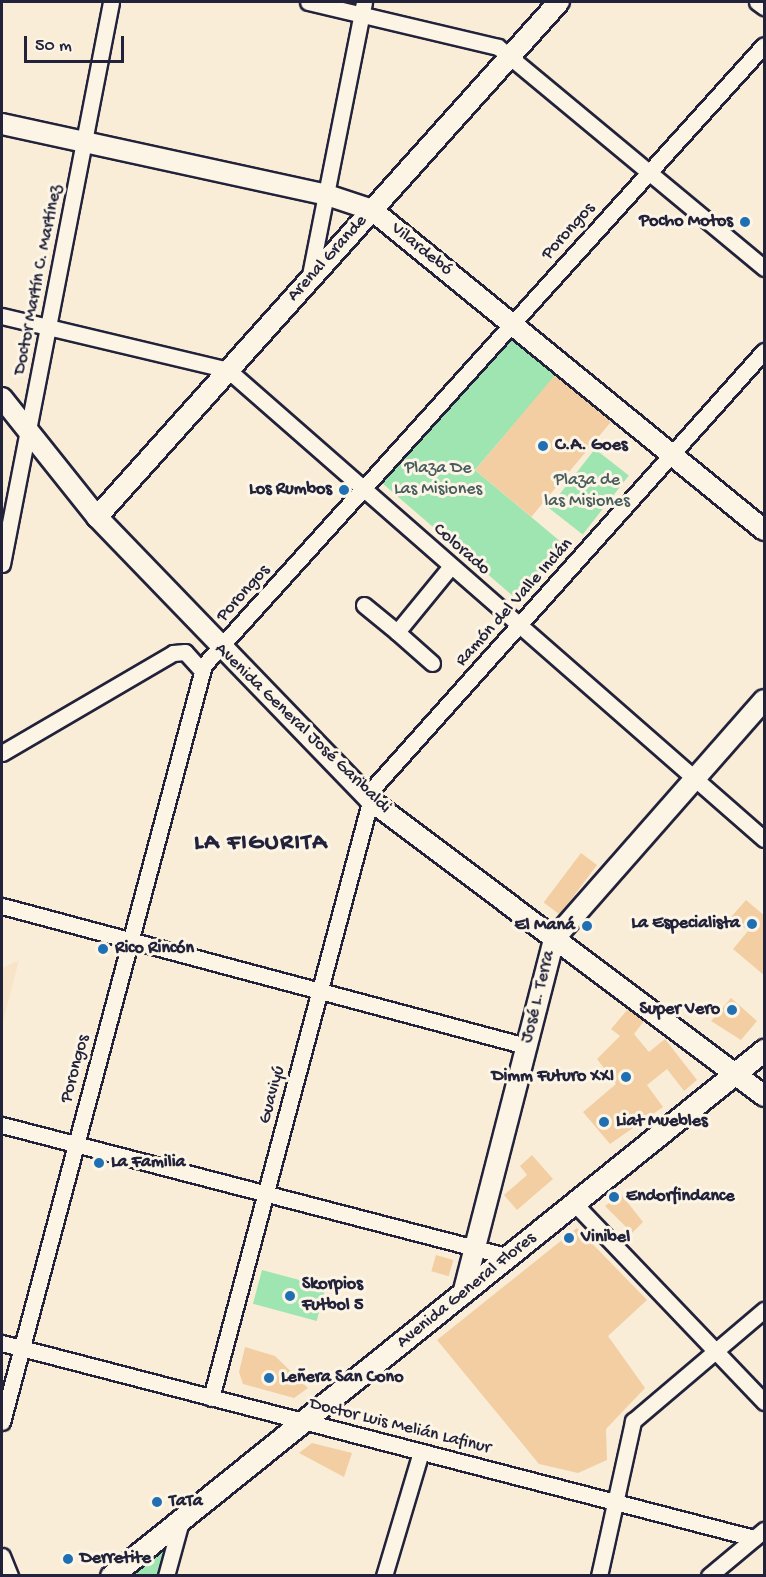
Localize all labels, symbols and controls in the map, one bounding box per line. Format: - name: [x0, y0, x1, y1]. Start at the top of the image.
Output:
- scale bar: [27, 24, 128, 62]
- text: 50 m: [35, 36, 72, 57]
- street label: Doctor Martín C. Martínez: [10, 183, 68, 377]
- street label: Porongos: [538, 199, 600, 265]
- street label: Arenal Grande: [283, 211, 373, 307]
- place label: Pocho Motos: [639, 211, 733, 233]
- marker: Pocho Motos: [738, 215, 752, 229]
- street label: Vilardebó: [386, 219, 456, 281]
- place label: C.A. Goes: [555, 435, 628, 457]
- marker: C.A. Goes: [536, 439, 550, 453]
- park label: Plaza De Las Misiones: [394, 459, 482, 502]
- park label: Plaza de las Misiones: [544, 471, 630, 514]
- place label: Los Rumbos: [249, 479, 332, 501]
- marker: Los Rumbos: [337, 483, 351, 497]
- street label: Colorado: [428, 519, 494, 581]
- street label: Ramón del Valle Inclán: [452, 534, 578, 672]
- street label: Porongos: [213, 561, 275, 627]
- street label: Avenida General José Garibaldi: [209, 639, 395, 819]
- district label: LA FIGURITA: [194, 830, 328, 858]
- place label: La Especialista: [631, 913, 740, 935]
- place label: El Maná: [515, 915, 575, 937]
- marker: La Especialista: [745, 917, 759, 931]
- marker: El Maná: [580, 919, 594, 933]
- place label: Rico Rincón: [115, 938, 194, 960]
- marker: Rico Rincón: [96, 942, 110, 956]
- street label: José L. Terra: [517, 949, 561, 1045]
- place label: Super Vero: [639, 999, 720, 1021]
- marker: Super Vero: [725, 1003, 739, 1017]
- street label: Porongos: [57, 1033, 95, 1105]
- street label: Guaviyú: [255, 1064, 291, 1126]
- place label: Dimm Futuro XXI: [492, 1066, 614, 1088]
- marker: Dimm Futuro XXI: [619, 1070, 633, 1084]
- place label: Liat Muebles: [616, 1111, 708, 1133]
- marker: Liat Muebles: [597, 1115, 611, 1129]
- place label: La Familia: [111, 1152, 186, 1174]
- marker: La Familia: [92, 1156, 106, 1170]
- place label: Endorfindance: [626, 1186, 734, 1208]
- marker: Endorfindance: [607, 1190, 621, 1204]
- place label: Vinibel: [581, 1227, 630, 1249]
- street label: Avenida General Flores: [393, 1228, 541, 1354]
- marker: Vinibel: [562, 1231, 576, 1245]
- place label: Skorpios Futbol 5: [302, 1275, 364, 1318]
- marker: Skorpios Futbol 5: [283, 1289, 297, 1303]
- place label: Leñera San Cono: [281, 1367, 404, 1389]
- marker: Leñera San Cono: [262, 1371, 276, 1385]
- street label: Doctor Luis Melián Lafinur: [307, 1394, 493, 1460]
- place label: TaTa: [169, 1491, 203, 1513]
- marker: TaTa: [150, 1495, 164, 1509]
- place label: Derretite: [80, 1548, 151, 1570]
- marker: Derretite: [61, 1552, 75, 1566]

